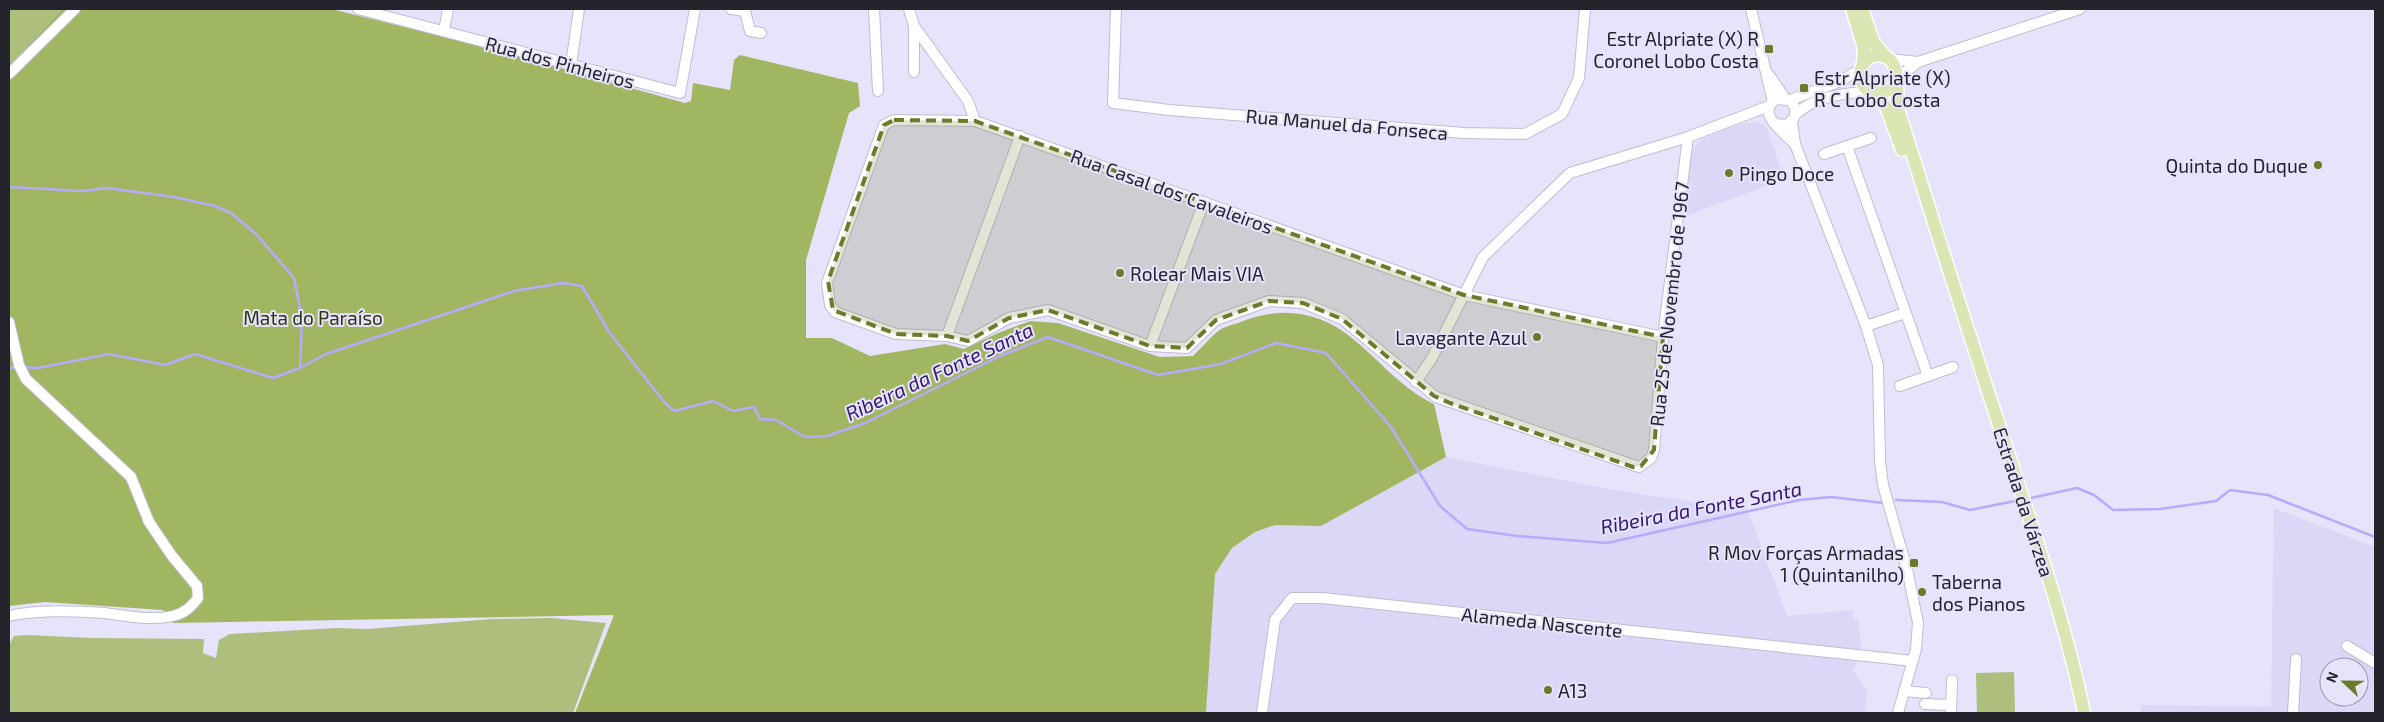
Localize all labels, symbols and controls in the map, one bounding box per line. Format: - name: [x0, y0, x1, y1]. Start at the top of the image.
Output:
- place label: Estr Alpriate (X) R Coronel Lobo Costa: [1593, 27, 1759, 72]
- street label: Rua dos Pinheiros: [483, 31, 637, 93]
- marker: Estr Alpriate (X) R Coronel Lobo Costa: [1763, 43, 1775, 55]
- place label: Estr Alpriate (X) R C Lobo Costa: [1814, 66, 1951, 111]
- marker: Estr Alpriate (X) R C Lobo Costa: [1798, 82, 1810, 94]
- street label: Rua Manuel da Fonseca: [1245, 104, 1449, 144]
- street label: Rua Casal dos Cavaleiros: [1068, 144, 1276, 238]
- place label: Quinta do Duque: [2166, 154, 2308, 177]
- marker: Quinta do Duque: [2312, 159, 2324, 171]
- place label: Pingo Doce: [1739, 162, 1834, 185]
- marker: Pingo Doce: [1723, 167, 1735, 179]
- street label: Rua 25 de Novembro de 1967: [1645, 180, 1693, 428]
- place label: Rolear Mais VIA: [1130, 262, 1264, 285]
- marker: Rolear Mais VIA: [1114, 267, 1126, 279]
- park label: Mata do Paraíso: [243, 306, 383, 329]
- water label: Ribeira da Fonte Santa: [841, 317, 1037, 425]
- place label: Lavagante Azul: [1395, 326, 1527, 349]
- marker: Lavagante Azul: [1531, 331, 1543, 343]
- street label: Estrada da Várzea: [1989, 424, 2059, 580]
- water label: Ribeira da Fonte Santa: [1598, 476, 1804, 538]
- place label: R Mov Forças Armadas 1 (Quintanilho): [1708, 541, 1904, 586]
- marker: R Mov Forças Armadas 1 (Quintanilho): [1908, 557, 1920, 569]
- place label: Taberna dos Pianos: [1932, 570, 2025, 615]
- marker: Taberna dos Pianos: [1916, 586, 1928, 598]
- street label: Alameda Nascente: [1460, 602, 1624, 642]
- north arrow: [2319, 657, 2369, 707]
- text: N: [2322, 669, 2341, 685]
- place label: A13: [1558, 679, 1587, 702]
- marker: A13: [1542, 684, 1554, 696]

